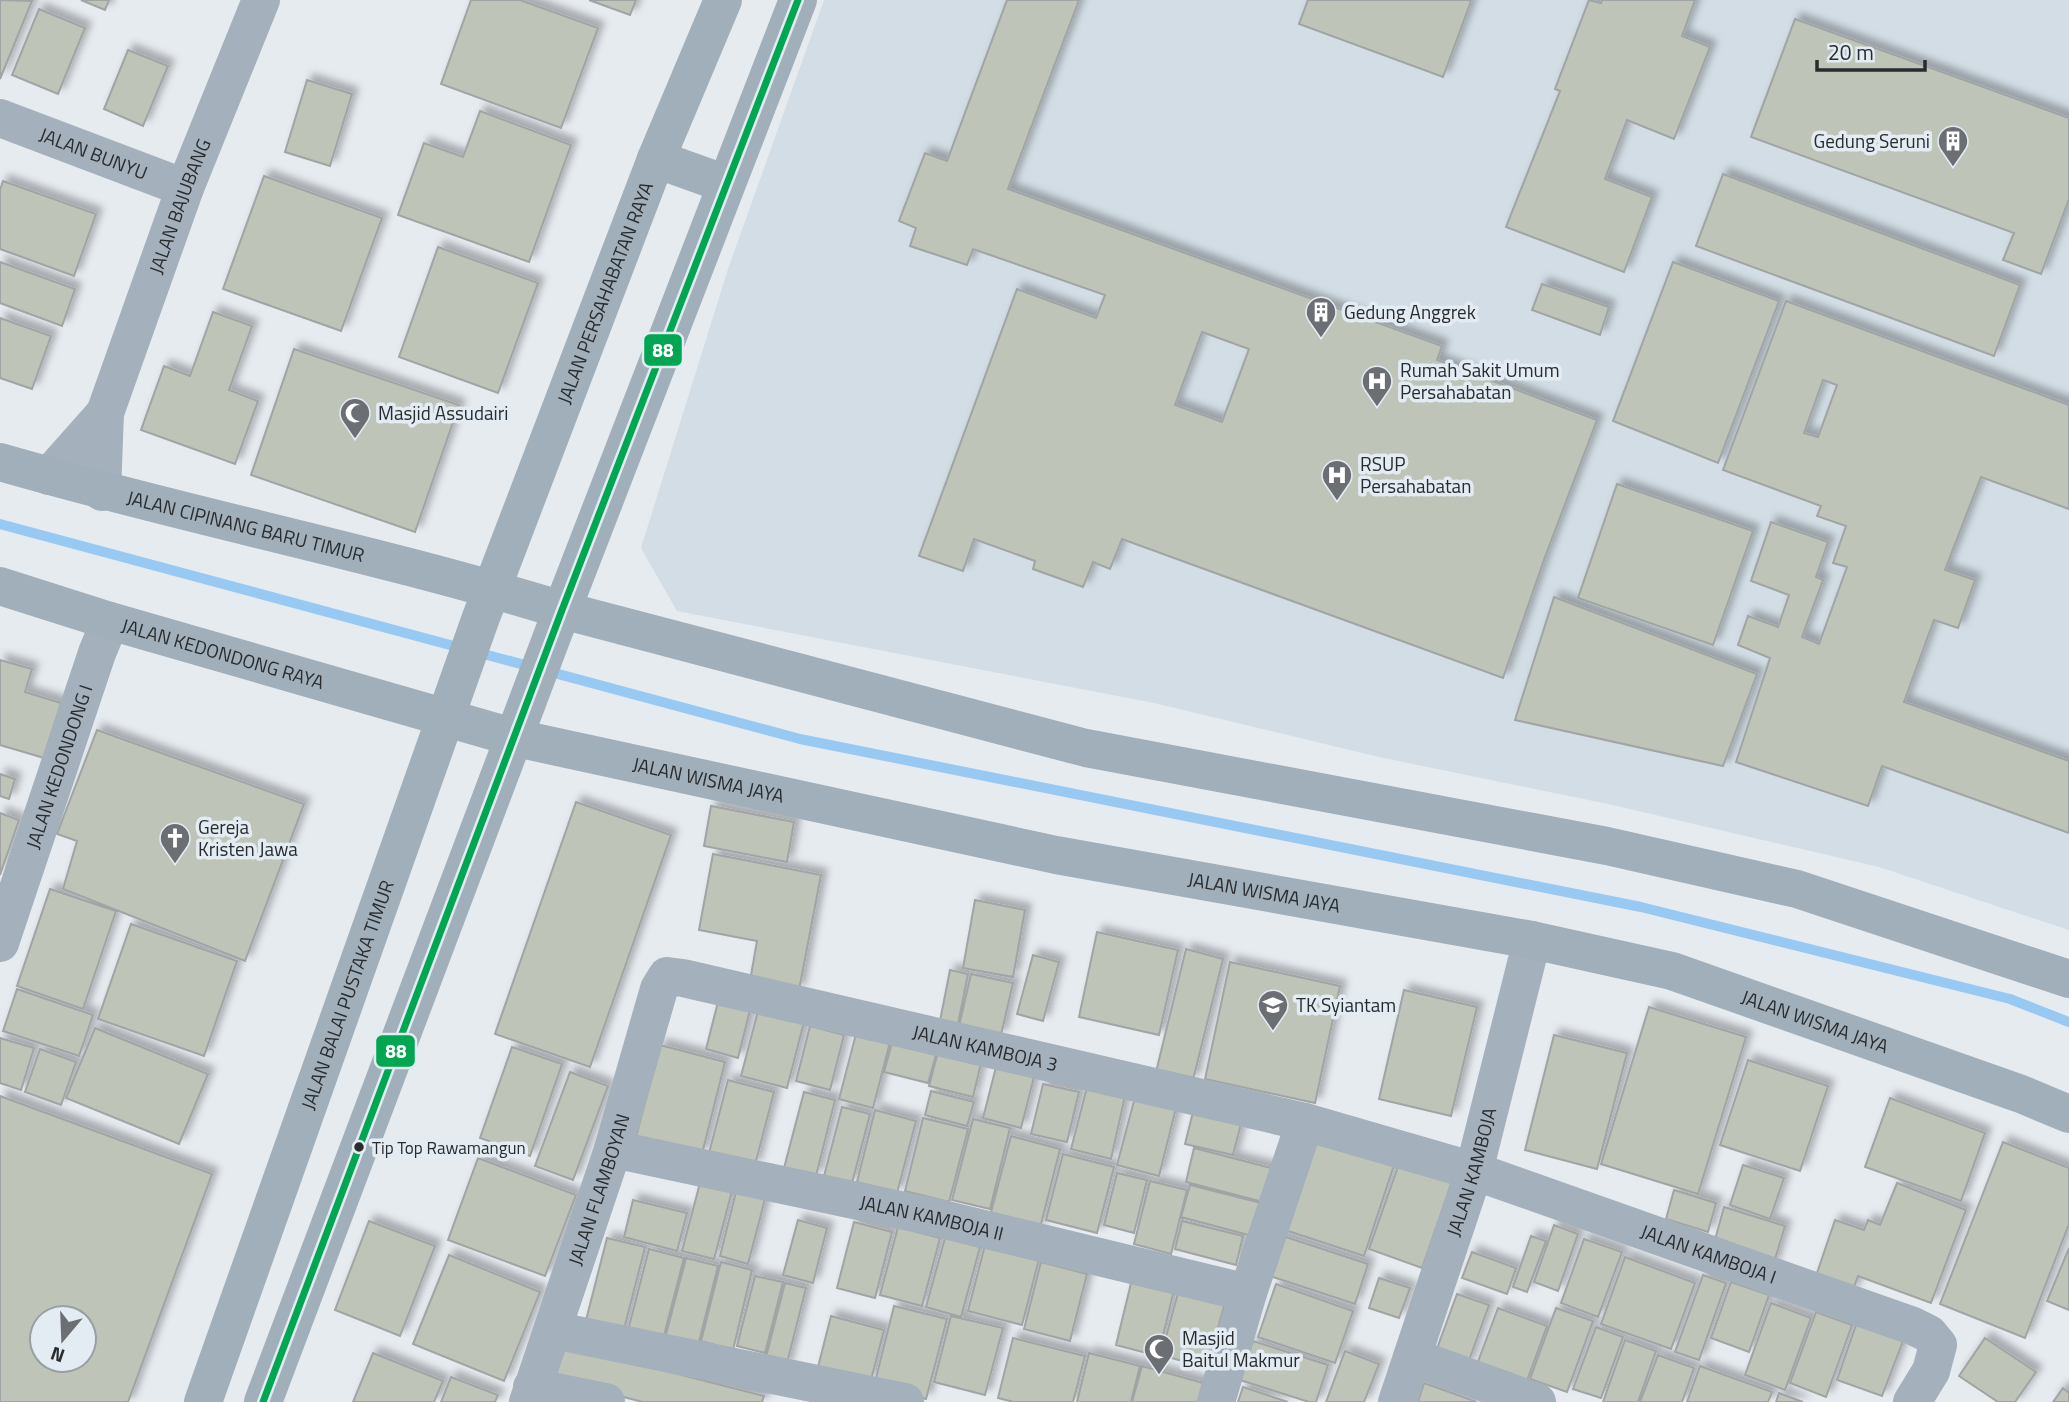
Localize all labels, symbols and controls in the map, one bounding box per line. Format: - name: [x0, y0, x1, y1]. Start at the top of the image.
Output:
- scale bar: [1817, 28, 1926, 72]
- text: 20 m: [1828, 36, 1874, 68]
- street label: JALAN BUNYU: [35, 119, 152, 187]
- building icon: Gedung Seruni: [1936, 124, 1970, 168]
- place label: Gedung Seruni: [1813, 126, 1930, 155]
- street label: JALAN BAJUBANG: [141, 134, 218, 277]
- street label: JALAN PERSAHABATAN RAYA: [549, 177, 660, 408]
- building icon: Gedung Anggrek: [1304, 295, 1338, 339]
- place label: Gedung Anggrek: [1344, 297, 1476, 326]
- line badge: 88: [643, 333, 683, 367]
- text: 88: [652, 335, 674, 364]
- place label: Rumah Sakit Umum Persahabatan: [1400, 355, 1560, 406]
- hospital icon: Rumah Sakit Umum Persahabatan: [1360, 364, 1394, 408]
- mosque icon: Masjid Assudairi: [338, 396, 372, 440]
- place label: Masjid Assudairi: [378, 398, 508, 427]
- place label: RSUP Persahabatan: [1360, 449, 1471, 500]
- hospital icon: RSUP Persahabatan: [1320, 458, 1354, 502]
- street label: JALAN CIPINANG BARU TIMUR: [124, 482, 368, 569]
- street label: JALAN KEDONDONG RAYA: [118, 610, 328, 696]
- street label: JALAN KEDONDONG I: [18, 680, 99, 852]
- street label: JALAN WISMA JAYA: [630, 749, 787, 810]
- place label: Gereja Kristen Jawa: [198, 812, 298, 863]
- church icon: Gereja Kristen Jawa: [158, 821, 192, 865]
- street label: JALAN WISMA JAYA: [1186, 864, 1343, 920]
- street label: JALAN BALAI PUSTAKA TIMUR: [293, 876, 401, 1113]
- street label: JALAN WISMA JAYA: [1738, 982, 1893, 1060]
- school or university icon: TK Syiantam: [1256, 988, 1290, 1032]
- place label: TK Syiantam: [1296, 990, 1396, 1019]
- street label: JALAN KAMBOJA 3: [910, 1017, 1061, 1078]
- line badge: 88: [375, 1034, 416, 1068]
- text: 88: [385, 1036, 407, 1065]
- street label: JALAN KAMBOJA: [1438, 1104, 1503, 1240]
- street label: JALAN FLAMBOYAN: [560, 1110, 636, 1269]
- place label: Tip Top Rawamangun: [372, 1135, 526, 1161]
- marker: Tip Top Rawamangun: [352, 1140, 366, 1154]
- street label: JALAN KAMBOJA II: [857, 1187, 1007, 1247]
- street label: JALAN KAMBOJA I: [1637, 1216, 1781, 1291]
- north arrow: [28, 1304, 98, 1374]
- place label: Masjid Baitul Makmur: [1182, 1323, 1300, 1374]
- mosque icon: Masjid Baitul Makmur: [1142, 1332, 1176, 1376]
- text: N: [46, 1340, 68, 1371]

